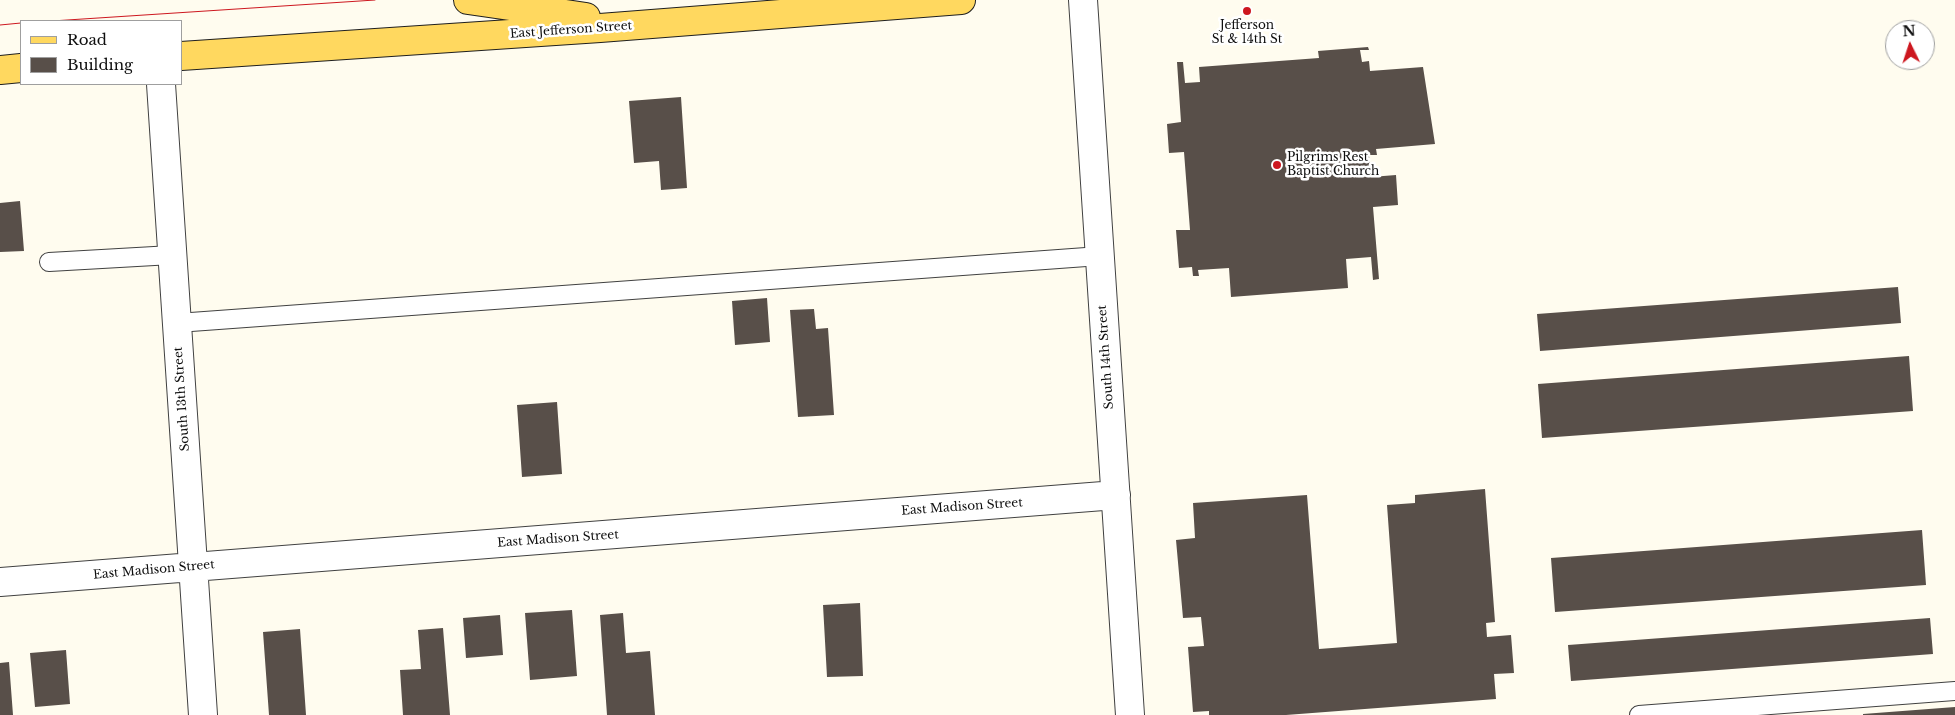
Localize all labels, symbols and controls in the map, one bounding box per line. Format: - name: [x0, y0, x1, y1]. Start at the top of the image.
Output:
- marker: Jefferson St & 14th St: [1241, 5, 1253, 17]
- street label: East Jefferson Street: [509, 19, 633, 41]
- place label: Jefferson St & 14th St: [1212, 19, 1282, 47]
- legend: [20, 20, 182, 85]
- north arrow: [1885, 20, 1935, 70]
- text: N: [1902, 22, 1916, 40]
- text: Road: [67, 30, 107, 49]
- text: Building: [67, 55, 133, 74]
- place label: Pilgrims Rest Baptist Church: [1287, 151, 1379, 179]
- marker: Pilgrims Rest Baptist Church: [1271, 159, 1283, 171]
- street label: South 14th Street: [1095, 304, 1117, 410]
- street label: South 13th Street: [171, 346, 193, 452]
- street label: East Madison Street: [901, 496, 1023, 518]
- street label: East Madison Street: [497, 528, 619, 550]
- street label: East Madison Street: [93, 558, 215, 582]

